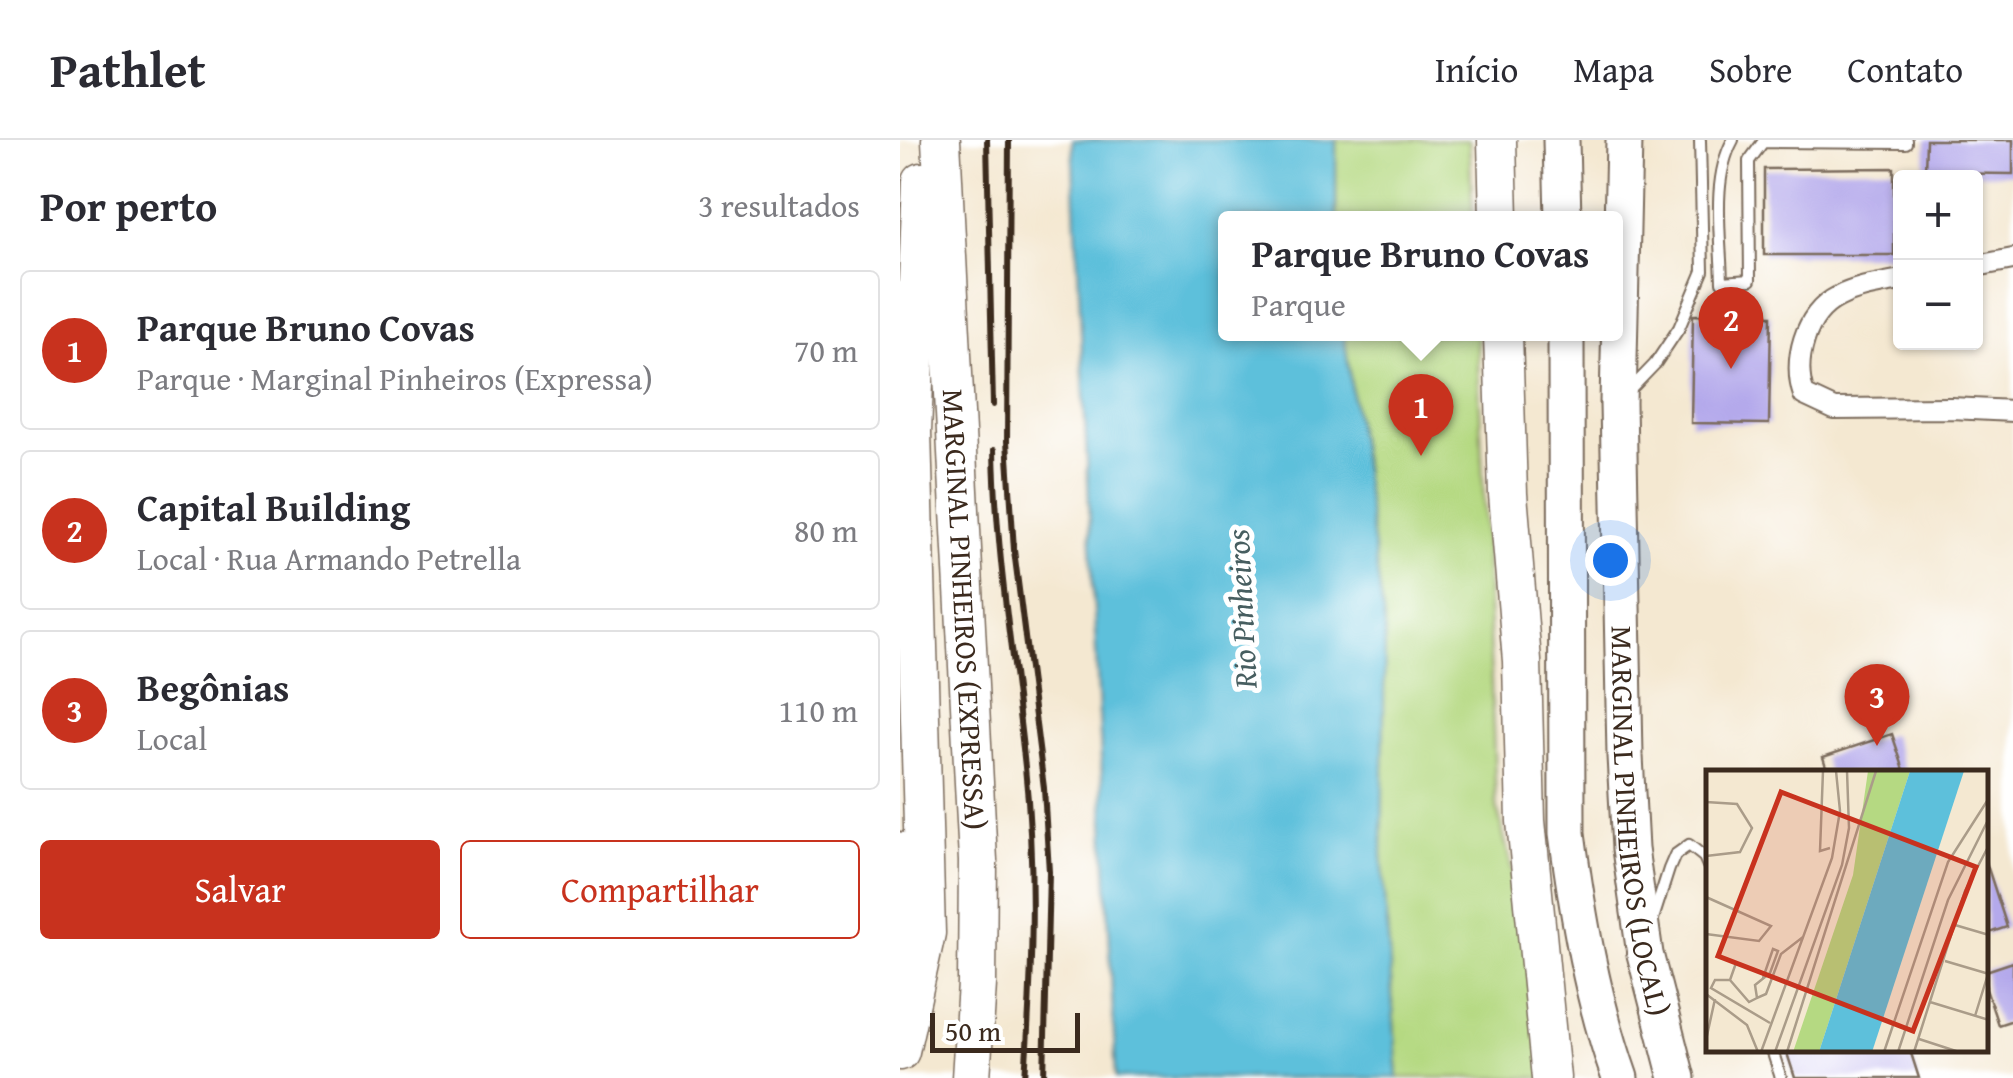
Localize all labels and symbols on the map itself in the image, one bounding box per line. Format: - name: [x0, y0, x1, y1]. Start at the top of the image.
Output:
- pin: 2: [1698, 286, 1764, 369]
- pin: 1: [1388, 374, 1454, 456]
- street label: MARGINAL PINHEIROS (EXPRESSA): [932, 388, 998, 831]
- water label: Rio Pinheiros: [1213, 528, 1269, 691]
- your location: [1585, 535, 1636, 586]
- street label: MARGINAL PINHEIROS (LOCAL): [1600, 625, 1682, 1020]
- pin: 3: [1844, 664, 1910, 746]
- inset map: [1706, 770, 1988, 1053]
- scale bar: [930, 1008, 1080, 1052]

